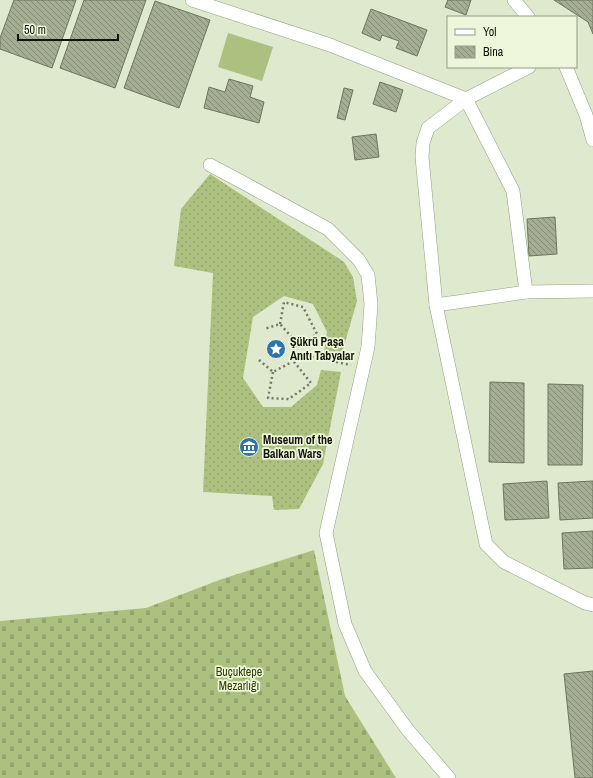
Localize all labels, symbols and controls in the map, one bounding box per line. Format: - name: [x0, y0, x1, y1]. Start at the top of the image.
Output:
- scale bar: [18, 16, 118, 42]
- legend: [447, 16, 577, 68]
- text: 50 m: [24, 22, 46, 38]
- text: Yol: [483, 24, 496, 40]
- text: Bina: [483, 44, 504, 60]
- place label: Şükrü Paşa Anıtı Tabyalar: [290, 334, 355, 364]
- place icon: Şükrü Paşa Anıtı Tabyalar: [265, 338, 287, 360]
- place label: Museum of the Balkan Wars: [263, 432, 333, 462]
- museum icon: Museum of the Balkan Wars: [238, 436, 260, 458]
- park label: Buçuktepe Mezarlığı: [216, 664, 262, 694]

